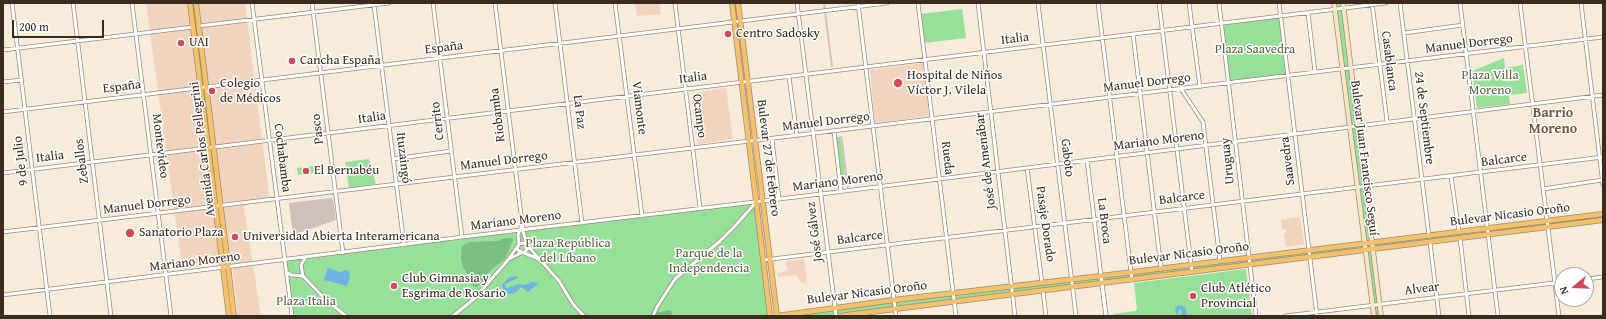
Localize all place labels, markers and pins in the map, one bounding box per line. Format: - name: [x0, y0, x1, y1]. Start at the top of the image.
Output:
- place label: Centro Sadosky: [736, 26, 820, 42]
- marker: Centro Sadosky: [723, 29, 733, 39]
- place label: UAI: [189, 35, 209, 51]
- marker: UAI: [176, 38, 186, 48]
- place label: Cancha España: [300, 53, 381, 69]
- marker: Cancha España: [287, 56, 297, 66]
- place label: Hospital de Niños Víctor J. Vilela: [907, 68, 1002, 99]
- place label: Colegio de Médicos: [220, 76, 281, 107]
- marker: Hospital de Niños Víctor J. Vilela: [892, 77, 904, 89]
- marker: Colegio de Médicos: [207, 86, 217, 96]
- place label: El Bernabéu: [314, 163, 379, 179]
- marker: El Bernabéu: [301, 166, 311, 176]
- place label: Sanatorio Plaza: [139, 225, 223, 241]
- marker: Sanatorio Plaza: [124, 227, 136, 239]
- place label: Universidad Abierta Interamericana: [243, 229, 440, 245]
- marker: Universidad Abierta Interamericana: [230, 232, 240, 242]
- place label: Club Gimnasia y Esgrima de Rosario: [402, 271, 506, 302]
- marker: Club Gimnasia y Esgrima de Rosario: [389, 281, 399, 291]
- place label: Club Atlético Provincial: [1201, 281, 1271, 312]
- marker: Club Atlético Provincial: [1188, 291, 1198, 301]

